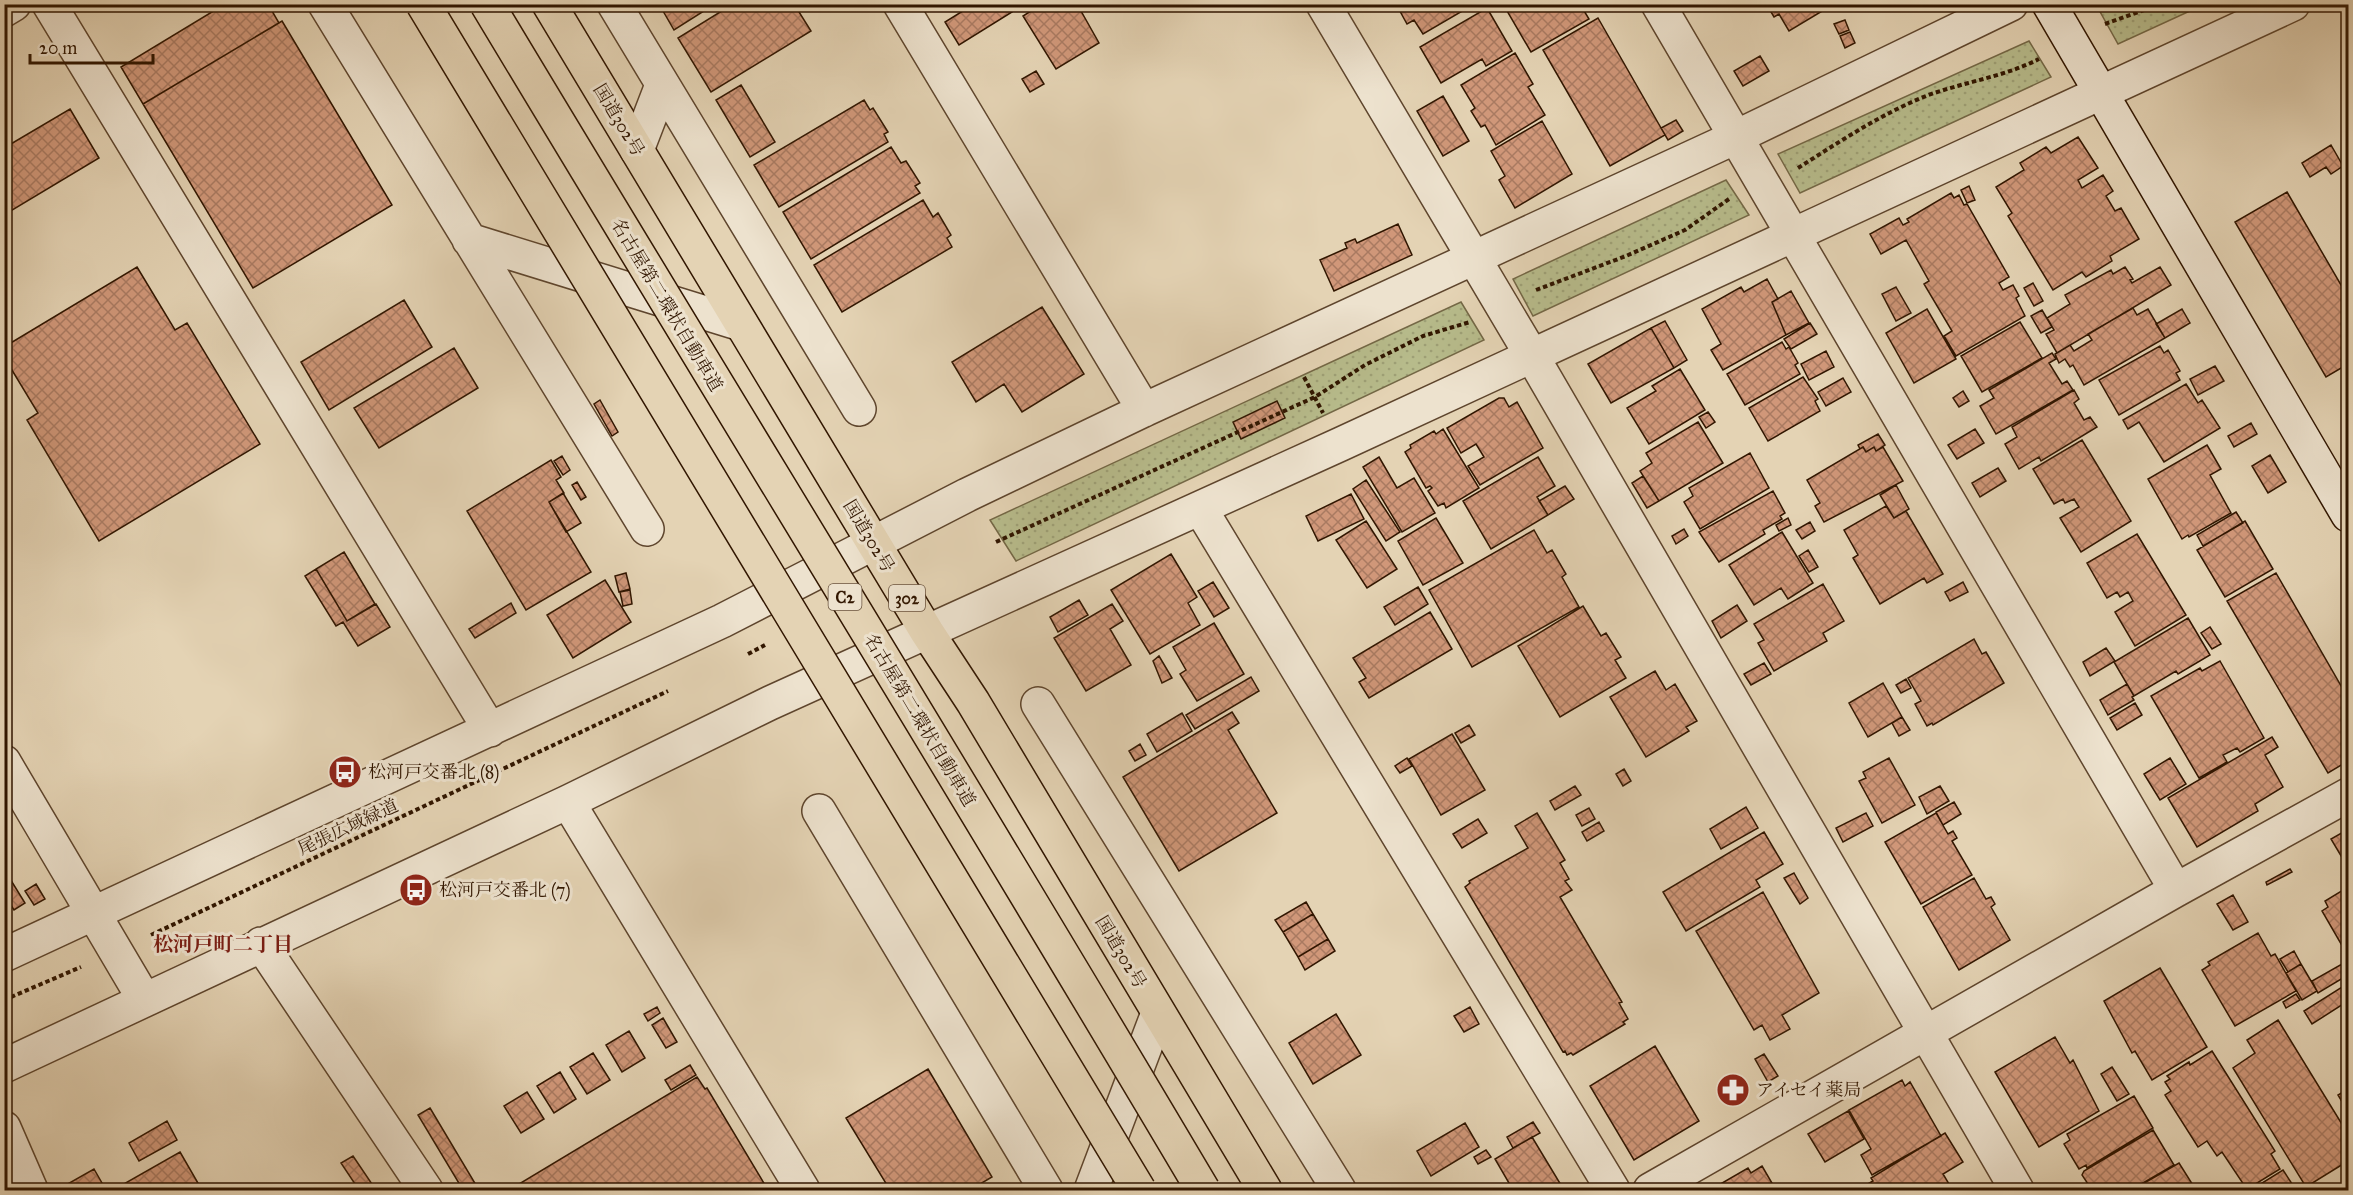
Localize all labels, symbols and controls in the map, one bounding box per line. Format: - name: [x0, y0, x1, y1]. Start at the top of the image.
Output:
- scale bar: [30, 27, 153, 65]
- text: 20 m: [39, 37, 77, 59]
- street label: 国道302号: [589, 80, 649, 160]
- street label: 名古屋第二環状自動車道: [607, 214, 727, 396]
- street label: 国道302号: [839, 496, 899, 576]
- road number: C2: [828, 584, 862, 610]
- road number: 302: [889, 585, 925, 611]
- street label: 名古屋第二環状自動車道: [860, 629, 980, 811]
- bus stop icon: 松河戸交番北 (8): [327, 754, 363, 790]
- place label: 松河戸交番北 (8): [368, 761, 500, 784]
- street label: 尾張広域緑道: [294, 794, 402, 860]
- bus stop icon: 松河戸交番北 (7): [398, 872, 434, 908]
- place label: 松河戸交番北 (7): [439, 879, 571, 902]
- street label: 国道302号: [1091, 912, 1151, 992]
- district label: 松河戸町二丁目: [153, 932, 293, 956]
- pharmacy icon: アイセイ薬局: [1715, 1072, 1751, 1108]
- place label: アイセイ薬局: [1756, 1079, 1861, 1101]

